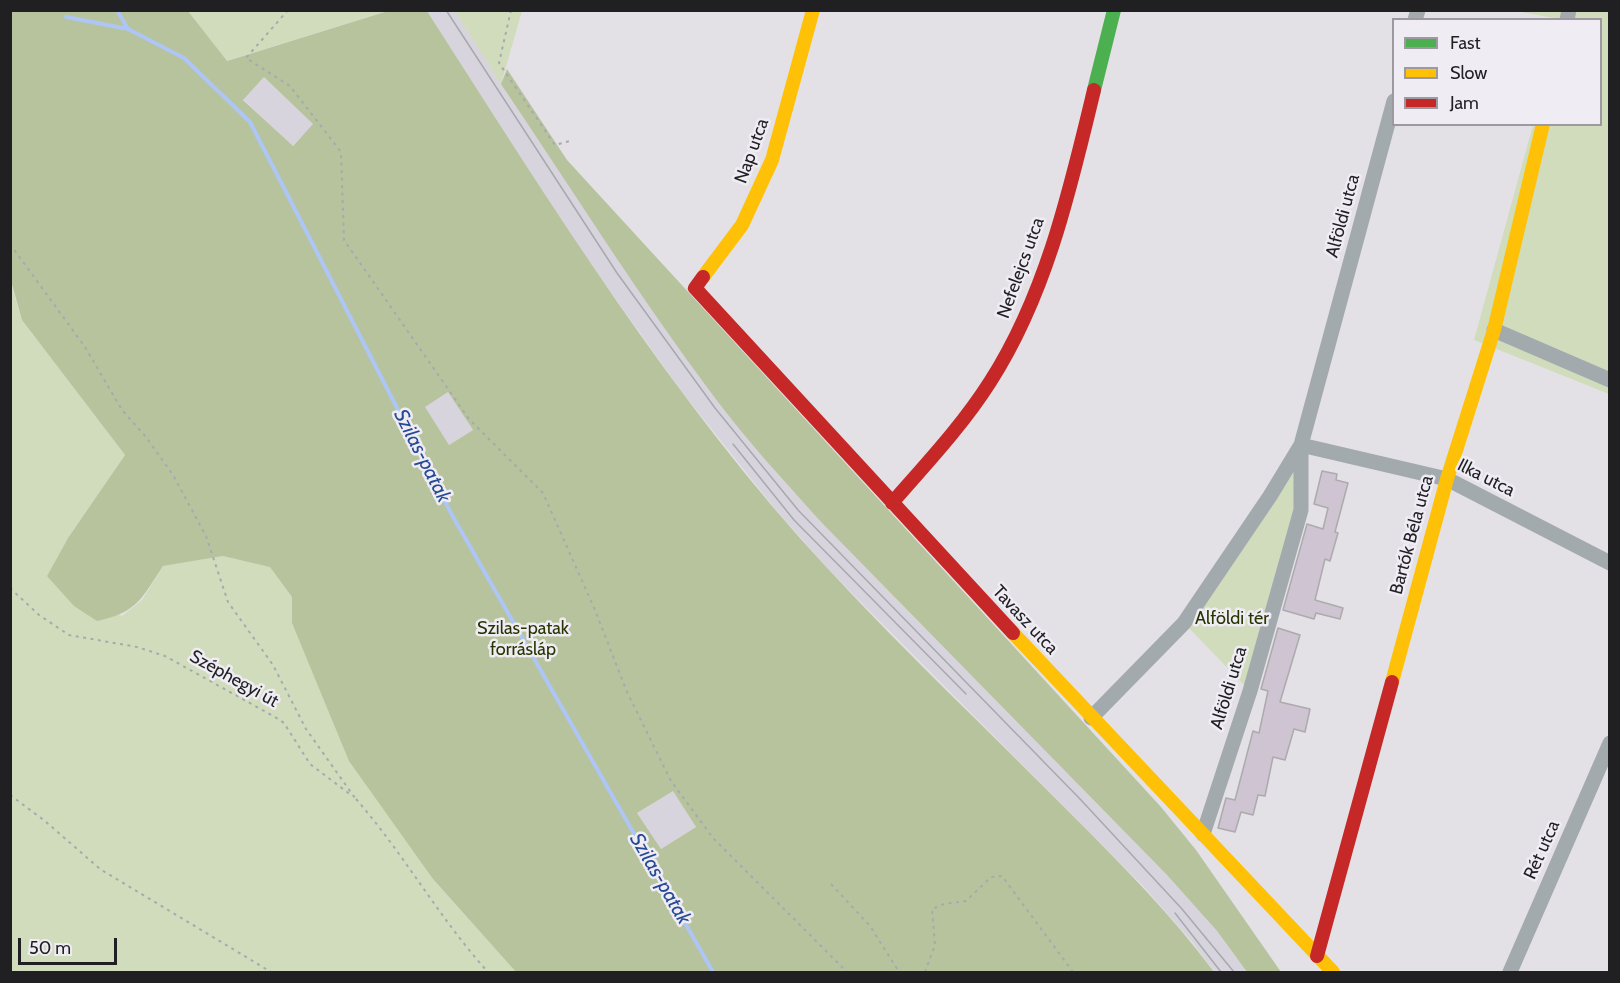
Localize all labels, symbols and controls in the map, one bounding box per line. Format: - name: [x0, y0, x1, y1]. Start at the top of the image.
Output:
- legend: [1392, 18, 1602, 126]
- text: Fast: [1450, 32, 1481, 54]
- text: Slow: [1450, 62, 1487, 84]
- text: Jam: [1450, 92, 1479, 114]
- street label: Nap utca: [730, 116, 774, 186]
- street label: Alföldi utca: [1322, 172, 1364, 260]
- street label: Nefelejcs utca: [993, 215, 1049, 321]
- water label: Szilas-patak: [388, 405, 456, 507]
- street label: Ilka utca: [1454, 454, 1518, 502]
- street label: Bartók Béla utca: [1386, 473, 1438, 597]
- street label: Tavasz utca: [988, 581, 1062, 659]
- park label: Alföldi tér: [1195, 608, 1269, 630]
- park label: Szilas-patak forrásláp: [477, 618, 569, 660]
- street label: Alföldi utca: [1206, 644, 1252, 732]
- street label: Széphegyi út: [186, 646, 282, 712]
- street label: Rét utca: [1520, 817, 1564, 883]
- water label: Szilas-patak: [624, 829, 696, 929]
- scale bar: [21, 926, 120, 964]
- text: 50 m: [29, 937, 71, 959]

